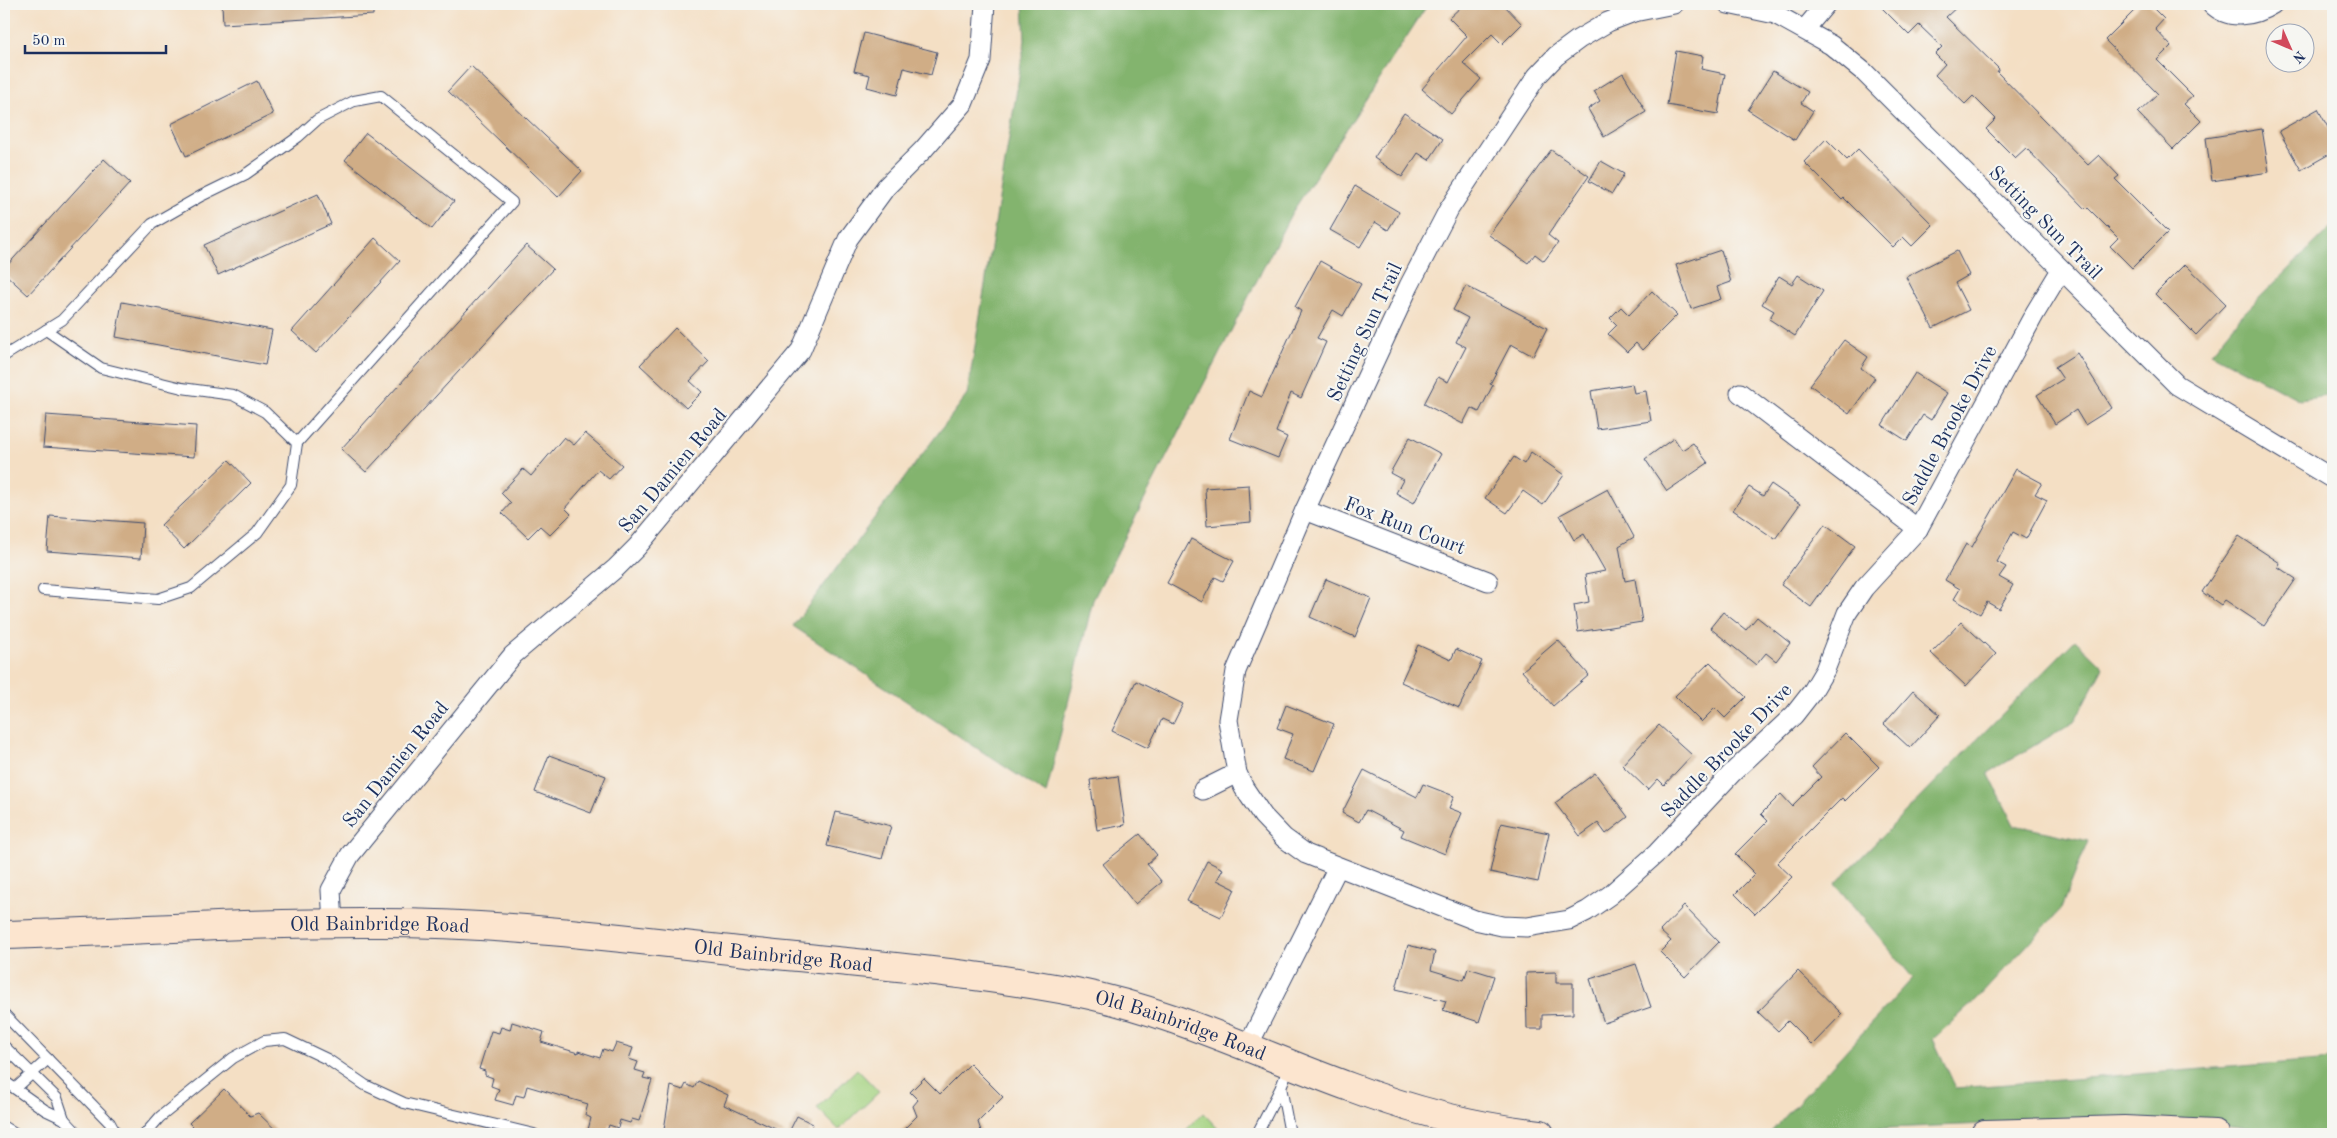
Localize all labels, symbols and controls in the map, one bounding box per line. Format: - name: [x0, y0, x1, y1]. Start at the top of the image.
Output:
- scale bar: [25, 22, 166, 54]
- north arrow: [2264, 22, 2314, 72]
- text: 50 m: [32, 34, 66, 49]
- text: N: [2290, 48, 2307, 65]
- street label: Setting Sun Trail: [1984, 163, 2105, 284]
- street label: Setting Sun Trail: [1325, 260, 1407, 405]
- street label: Saddle Brooke Drive: [1900, 342, 2001, 509]
- street label: San Damien Road: [616, 405, 731, 537]
- street label: Fox Run Court: [1341, 495, 1468, 559]
- street label: Saddle Brooke Drive: [1658, 680, 1797, 823]
- street label: San Damien Road: [340, 698, 453, 832]
- street label: Old Bainbridge Road: [290, 915, 470, 937]
- street label: Old Bainbridge Road: [693, 938, 874, 976]
- street label: Old Bainbridge Road: [1093, 988, 1269, 1065]

